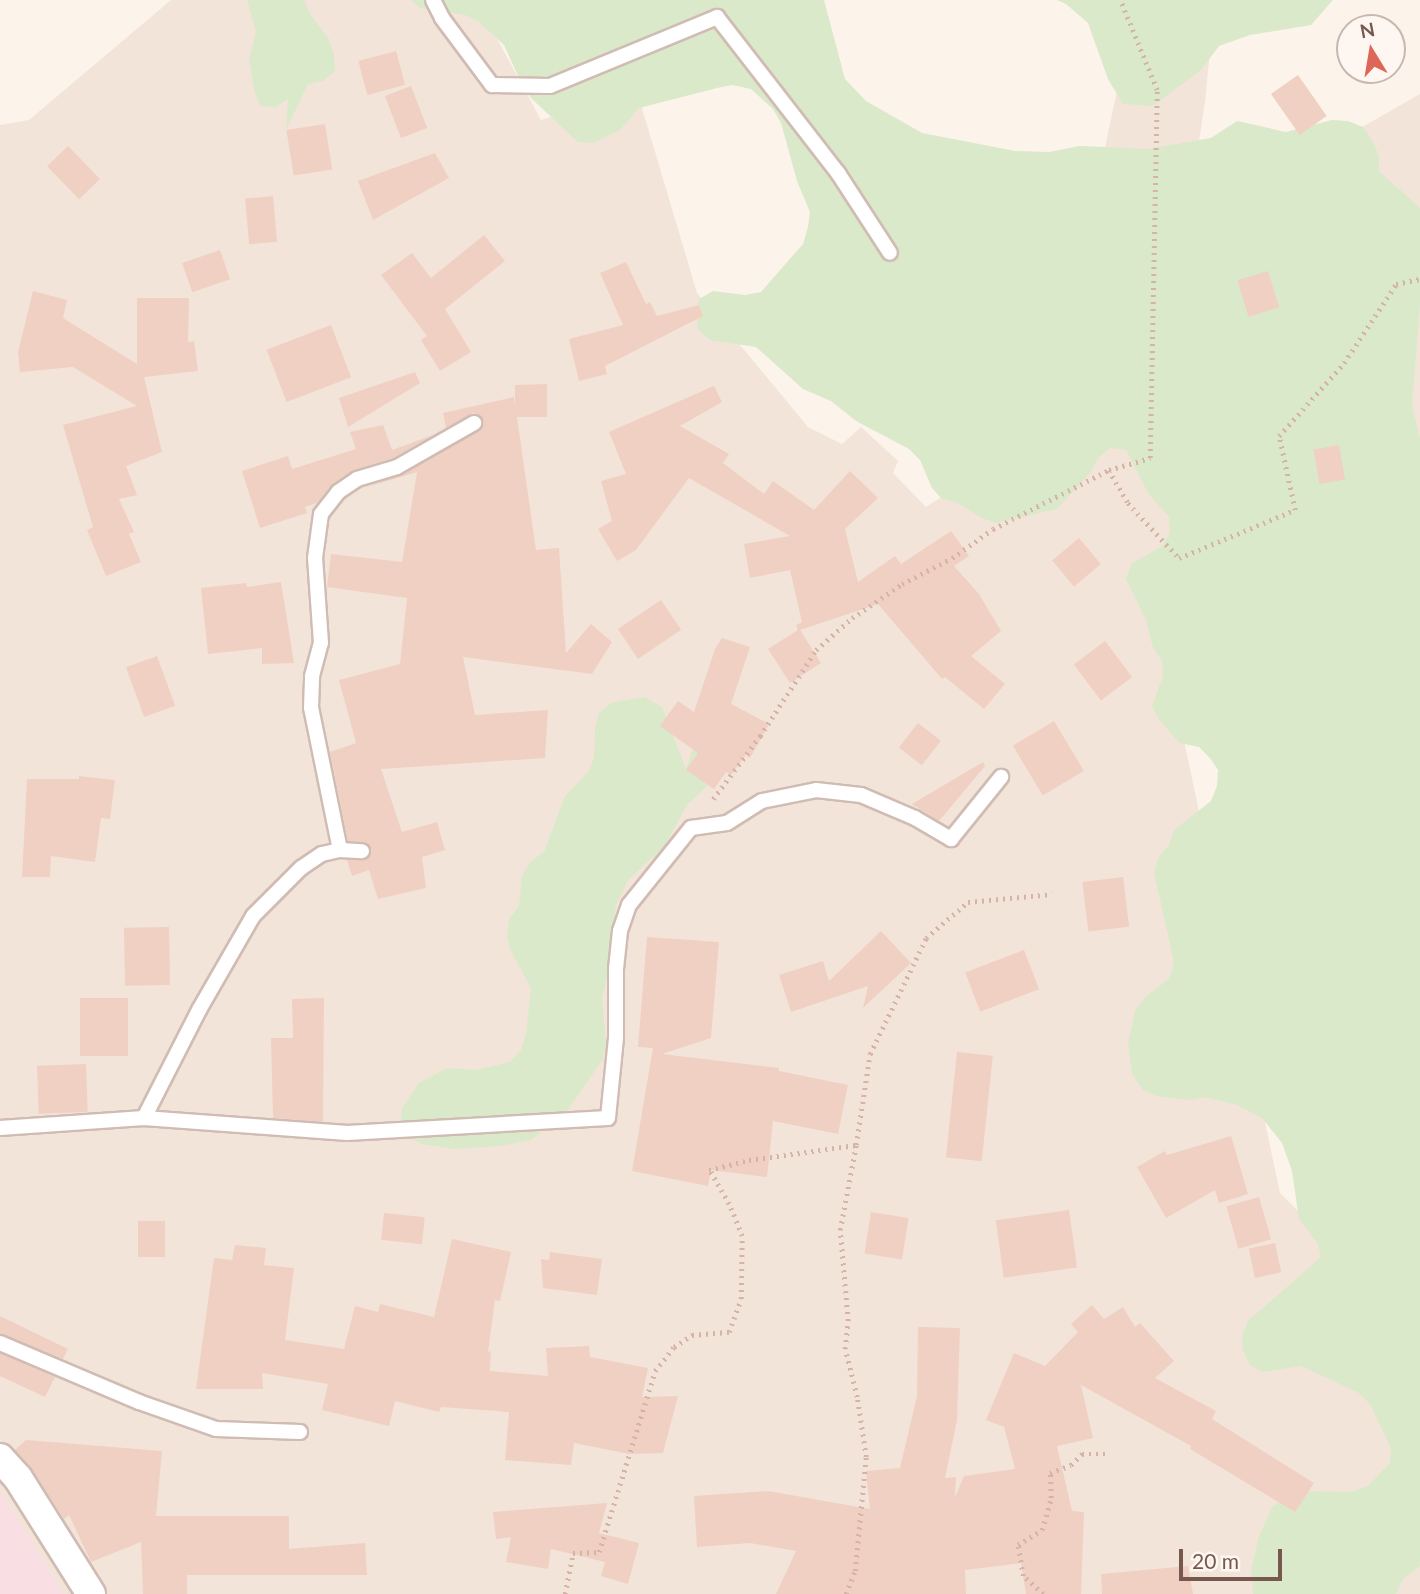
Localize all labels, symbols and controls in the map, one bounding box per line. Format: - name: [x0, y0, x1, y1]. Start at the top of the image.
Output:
- north arrow: [1336, 14, 1406, 84]
- text: N: [1358, 17, 1377, 43]
- scale bar: [1182, 1534, 1285, 1578]
- text: 20 m: [1192, 1548, 1239, 1573]

